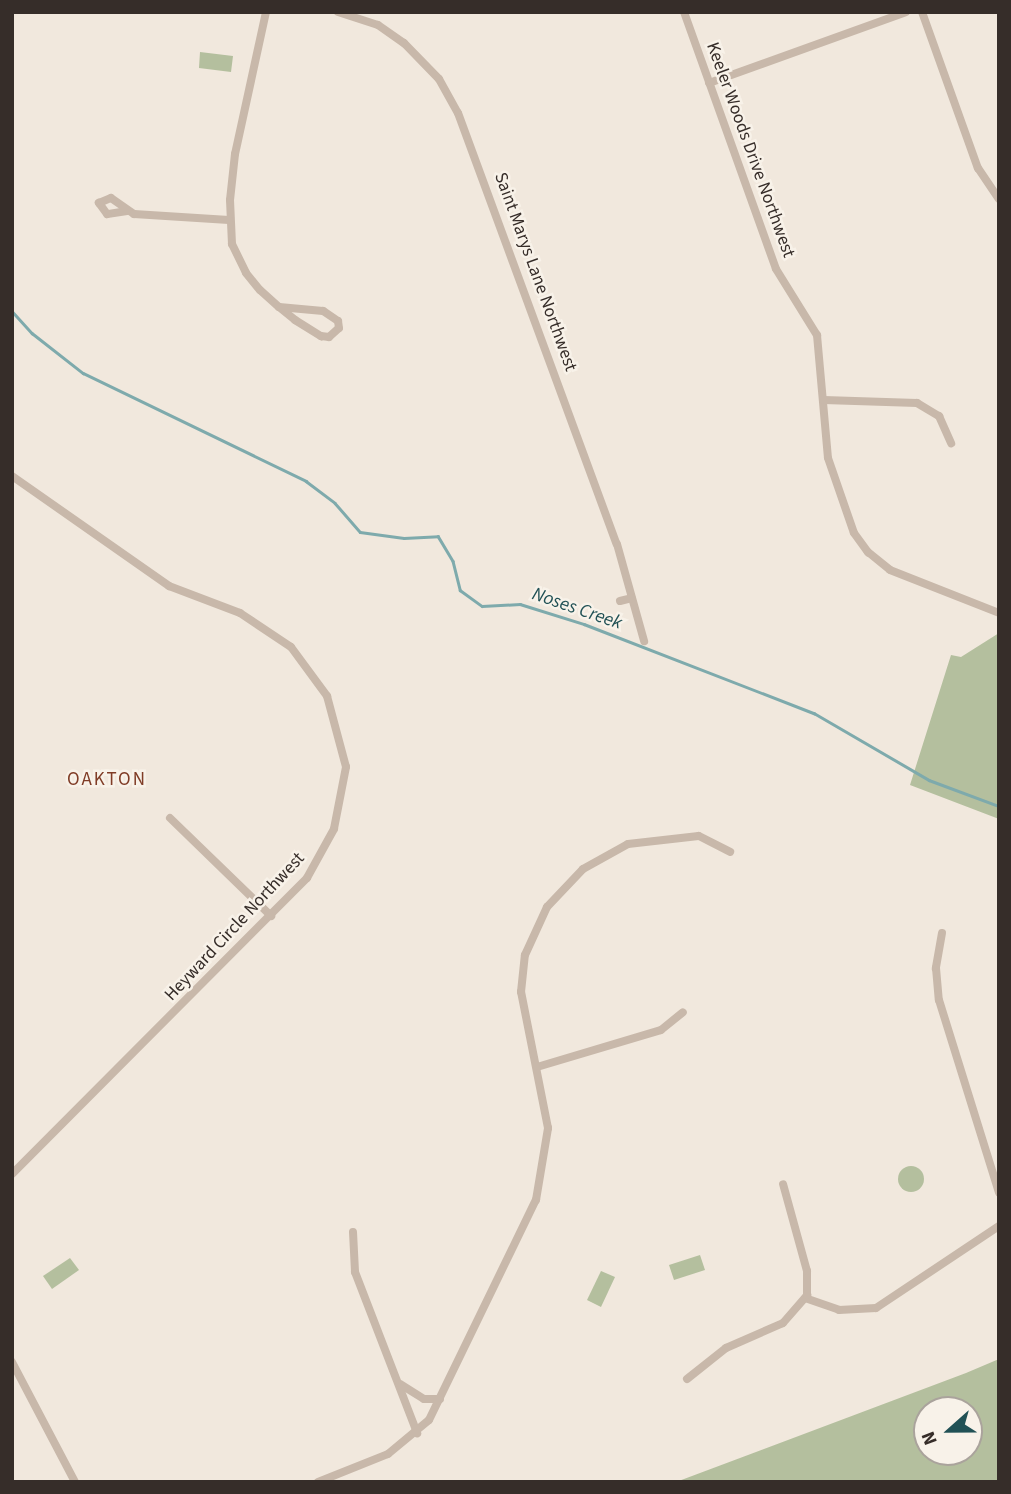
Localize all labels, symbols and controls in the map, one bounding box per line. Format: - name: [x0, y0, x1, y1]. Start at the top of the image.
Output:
- street label: Keeler Woods Drive Northwest: [701, 39, 799, 261]
- street label: Saint Marys Lane Northwest: [489, 170, 581, 374]
- water label: Noses Creek: [529, 583, 625, 635]
- district label: OAKTON: [68, 769, 146, 791]
- street label: Heyward Circle Northwest: [160, 848, 310, 1006]
- north arrow: [913, 1396, 983, 1466]
- text: N: [915, 1427, 945, 1449]

